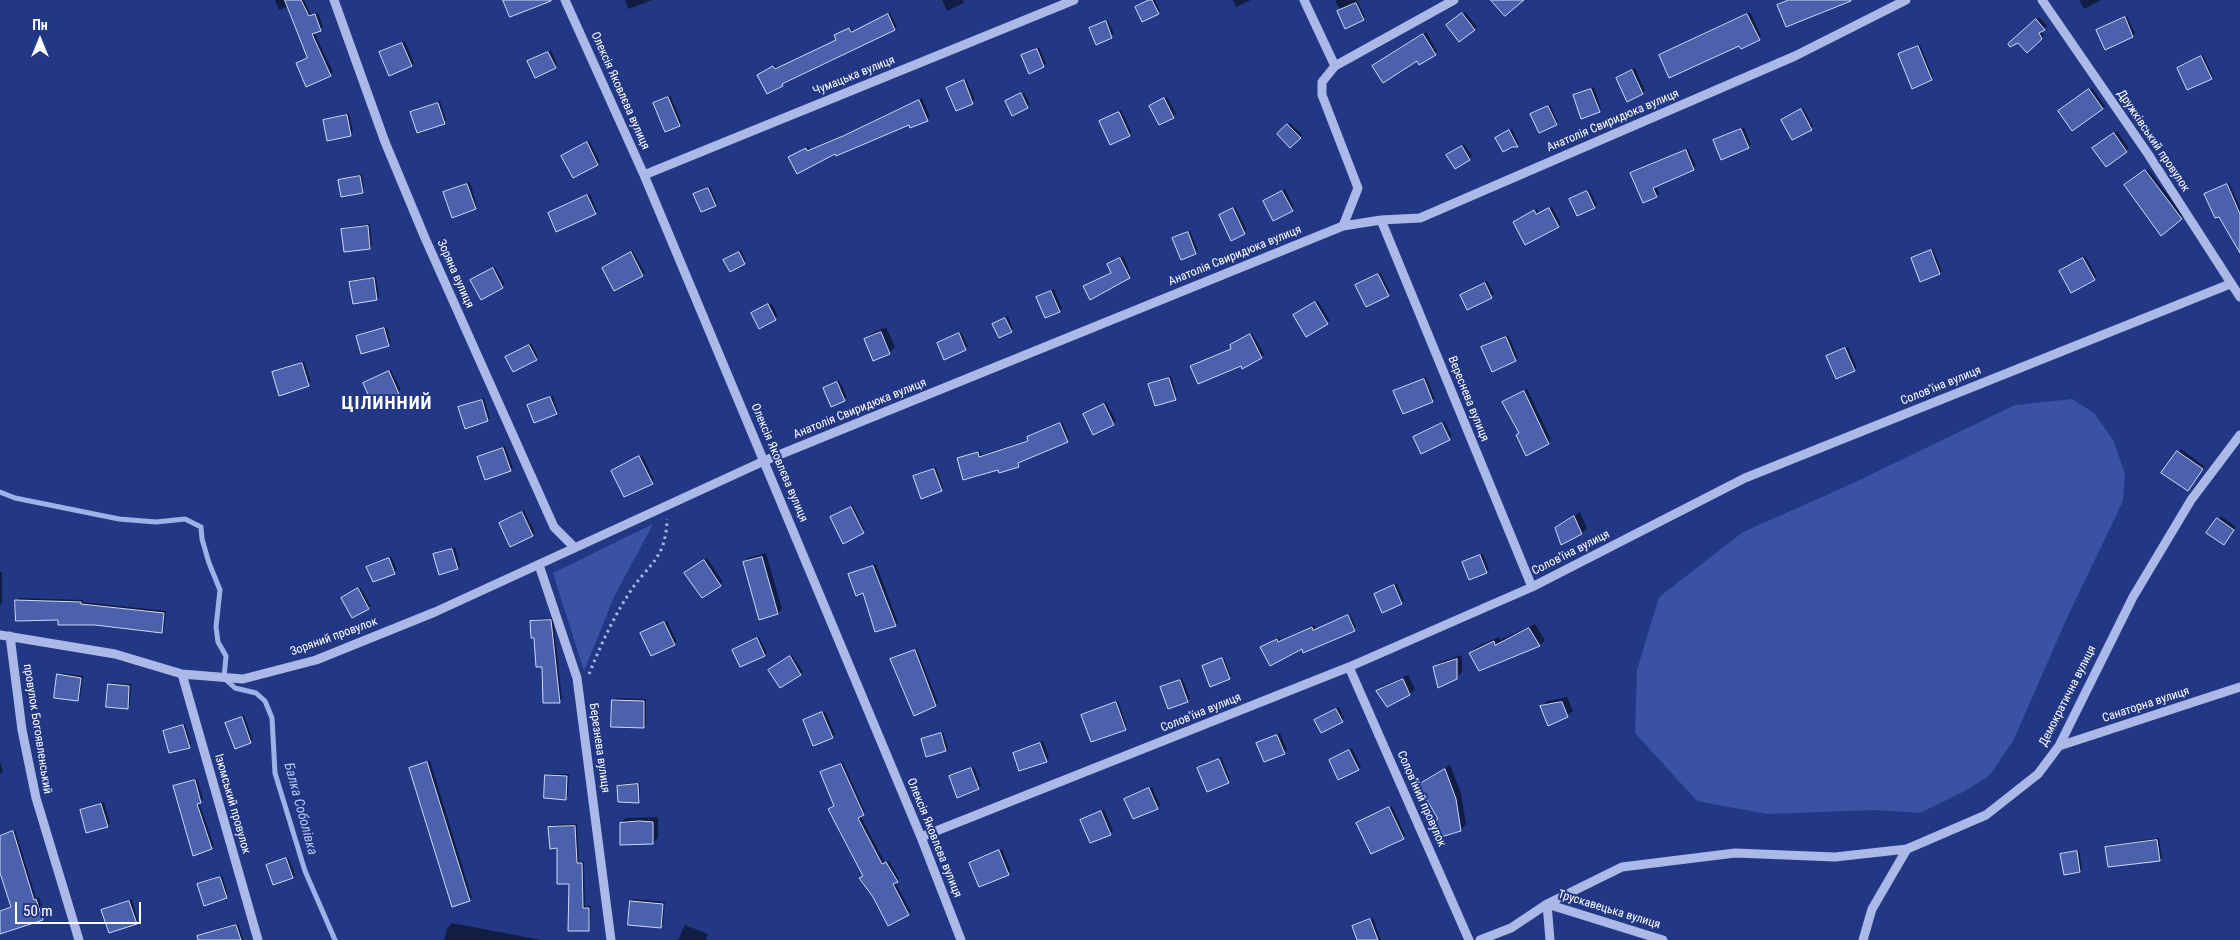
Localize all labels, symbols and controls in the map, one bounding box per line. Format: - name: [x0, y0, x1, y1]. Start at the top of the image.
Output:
- north arrow: [15, 15, 65, 65]
- text: Пн: [32, 17, 48, 33]
- street label: Олексія Яковлєва вулиця: [588, 30, 652, 152]
- street label: Чумацька вулиця: [811, 53, 897, 99]
- street label: Анатолія Свиридюка вулиця: [1545, 87, 1681, 155]
- street label: Дружківський провулок: [2113, 87, 2193, 195]
- street label: Анатолія Свиридюка вулиця: [1166, 223, 1304, 289]
- street label: Зоряна вулиця: [433, 237, 477, 311]
- street label: Вереснева вулиця: [1444, 354, 1492, 444]
- street label: Солов'їна вулиця: [1899, 363, 1983, 409]
- street label: Анатолія Свиридюка вулиця: [791, 376, 929, 442]
- district label: ЦІЛИННИЙ: [341, 393, 433, 415]
- street label: Олексія Яковлєва вулиця: [747, 402, 811, 524]
- street label: Солов'їна вулиця: [1530, 527, 1612, 579]
- street label: Зоряний провулок: [288, 615, 380, 659]
- street label: Демократична вулиця: [2036, 643, 2100, 749]
- street label: провулок Богоявленський: [20, 663, 54, 795]
- street label: Санаторна вулиця: [2101, 684, 2191, 726]
- street label: Солов'їна вулиця: [1159, 690, 1243, 736]
- street label: Березнева вулиця: [586, 702, 612, 794]
- street label: Солов'їний провулок: [1393, 749, 1449, 849]
- street label: Ізюмський провулок: [211, 752, 253, 856]
- water label: Балка Соболівка: [280, 761, 320, 857]
- street label: Олексія Яковлєва вулиця: [903, 776, 965, 900]
- street label: Трускавецька вулиця: [1556, 888, 1662, 932]
- scale bar: [18, 892, 144, 924]
- text: 50 m: [23, 902, 53, 920]

